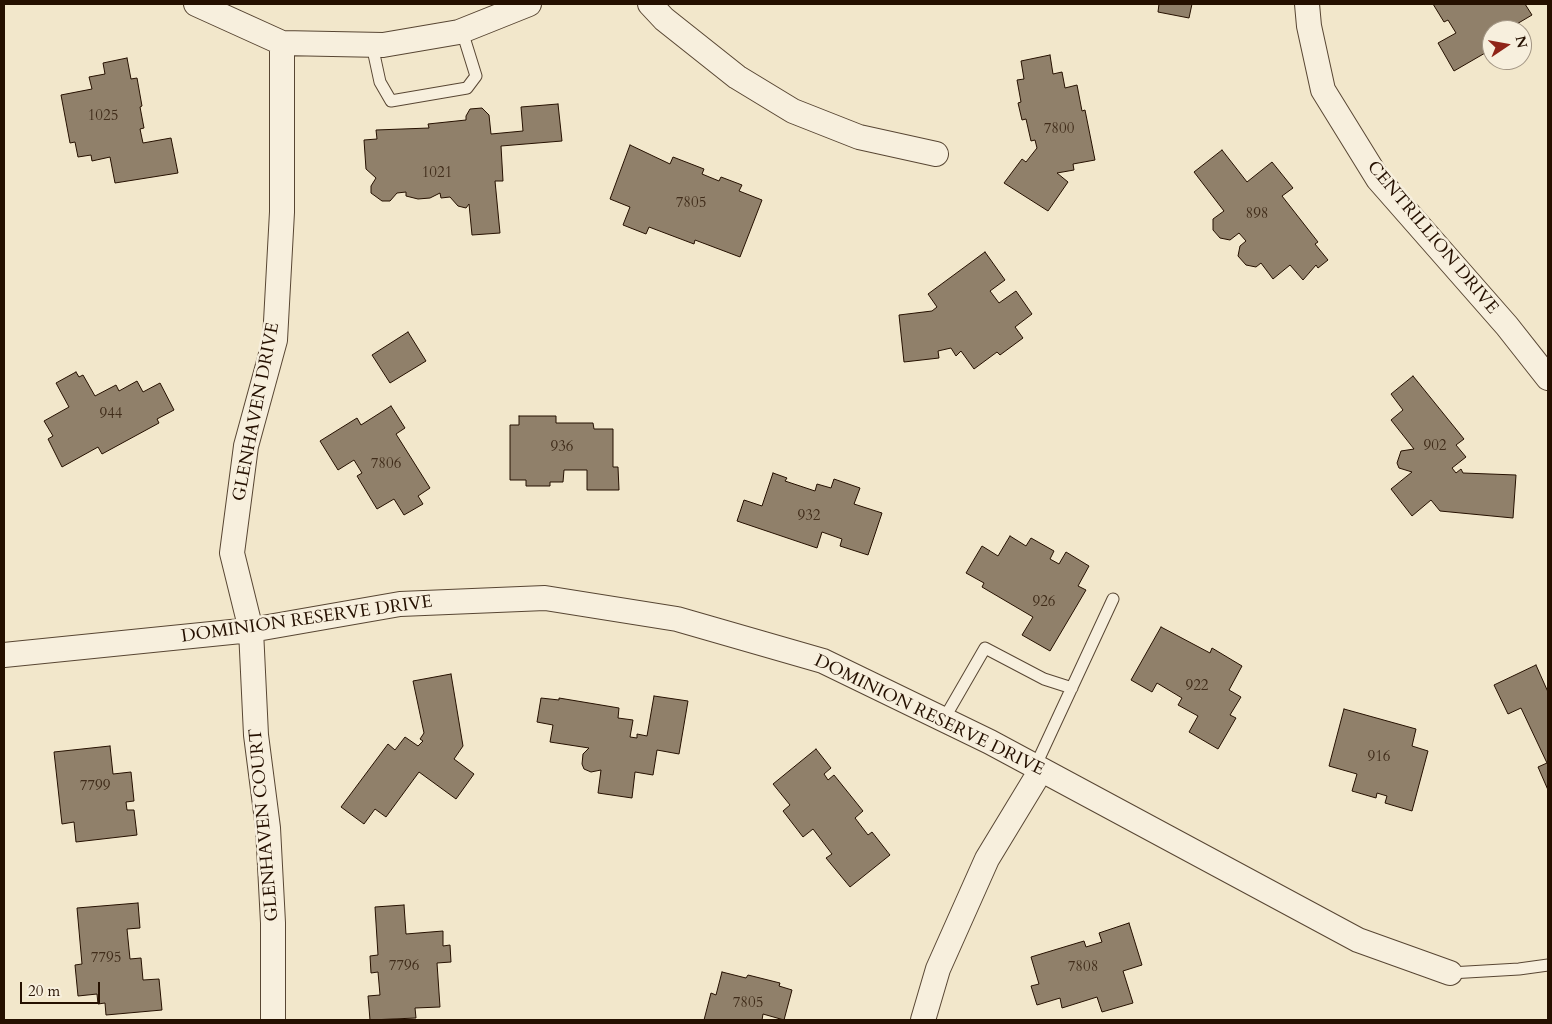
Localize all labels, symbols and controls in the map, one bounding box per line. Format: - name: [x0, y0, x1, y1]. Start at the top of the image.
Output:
- north arrow: [1482, 20, 1532, 70]
- text: N: [1511, 34, 1532, 50]
- house number: 1025: [88, 108, 118, 126]
- house number: 7800: [1044, 121, 1074, 139]
- street label: CENTRILLION DRIVE: [1362, 157, 1502, 319]
- house number: 1021: [422, 165, 452, 183]
- house number: 7805: [676, 195, 706, 213]
- house number: 898: [1245, 206, 1269, 224]
- street label: GLENHAVEN DRIVE: [229, 321, 285, 503]
- house number: 944: [99, 406, 123, 424]
- house number: 902: [1423, 438, 1447, 456]
- house number: 936: [550, 439, 574, 457]
- house number: 7806: [371, 456, 401, 474]
- house number: 932: [797, 508, 821, 526]
- street label: DOMINION RESERVE DRIVE: [180, 592, 434, 648]
- house number: 926: [1032, 594, 1056, 612]
- street label: DOMINION RESERVE DRIVE: [810, 651, 1048, 781]
- house number: 922: [1185, 678, 1209, 696]
- street label: GLENHAVEN COURT: [246, 728, 284, 922]
- house number: 916: [1367, 749, 1391, 767]
- house number: 7799: [80, 778, 110, 796]
- house number: 7795: [91, 950, 121, 968]
- house number: 7796: [389, 958, 419, 976]
- house number: 7808: [1068, 959, 1098, 977]
- scale bar: [22, 972, 102, 1004]
- text: 20 m: [28, 981, 60, 1001]
- house number: 7805: [733, 995, 763, 1013]

